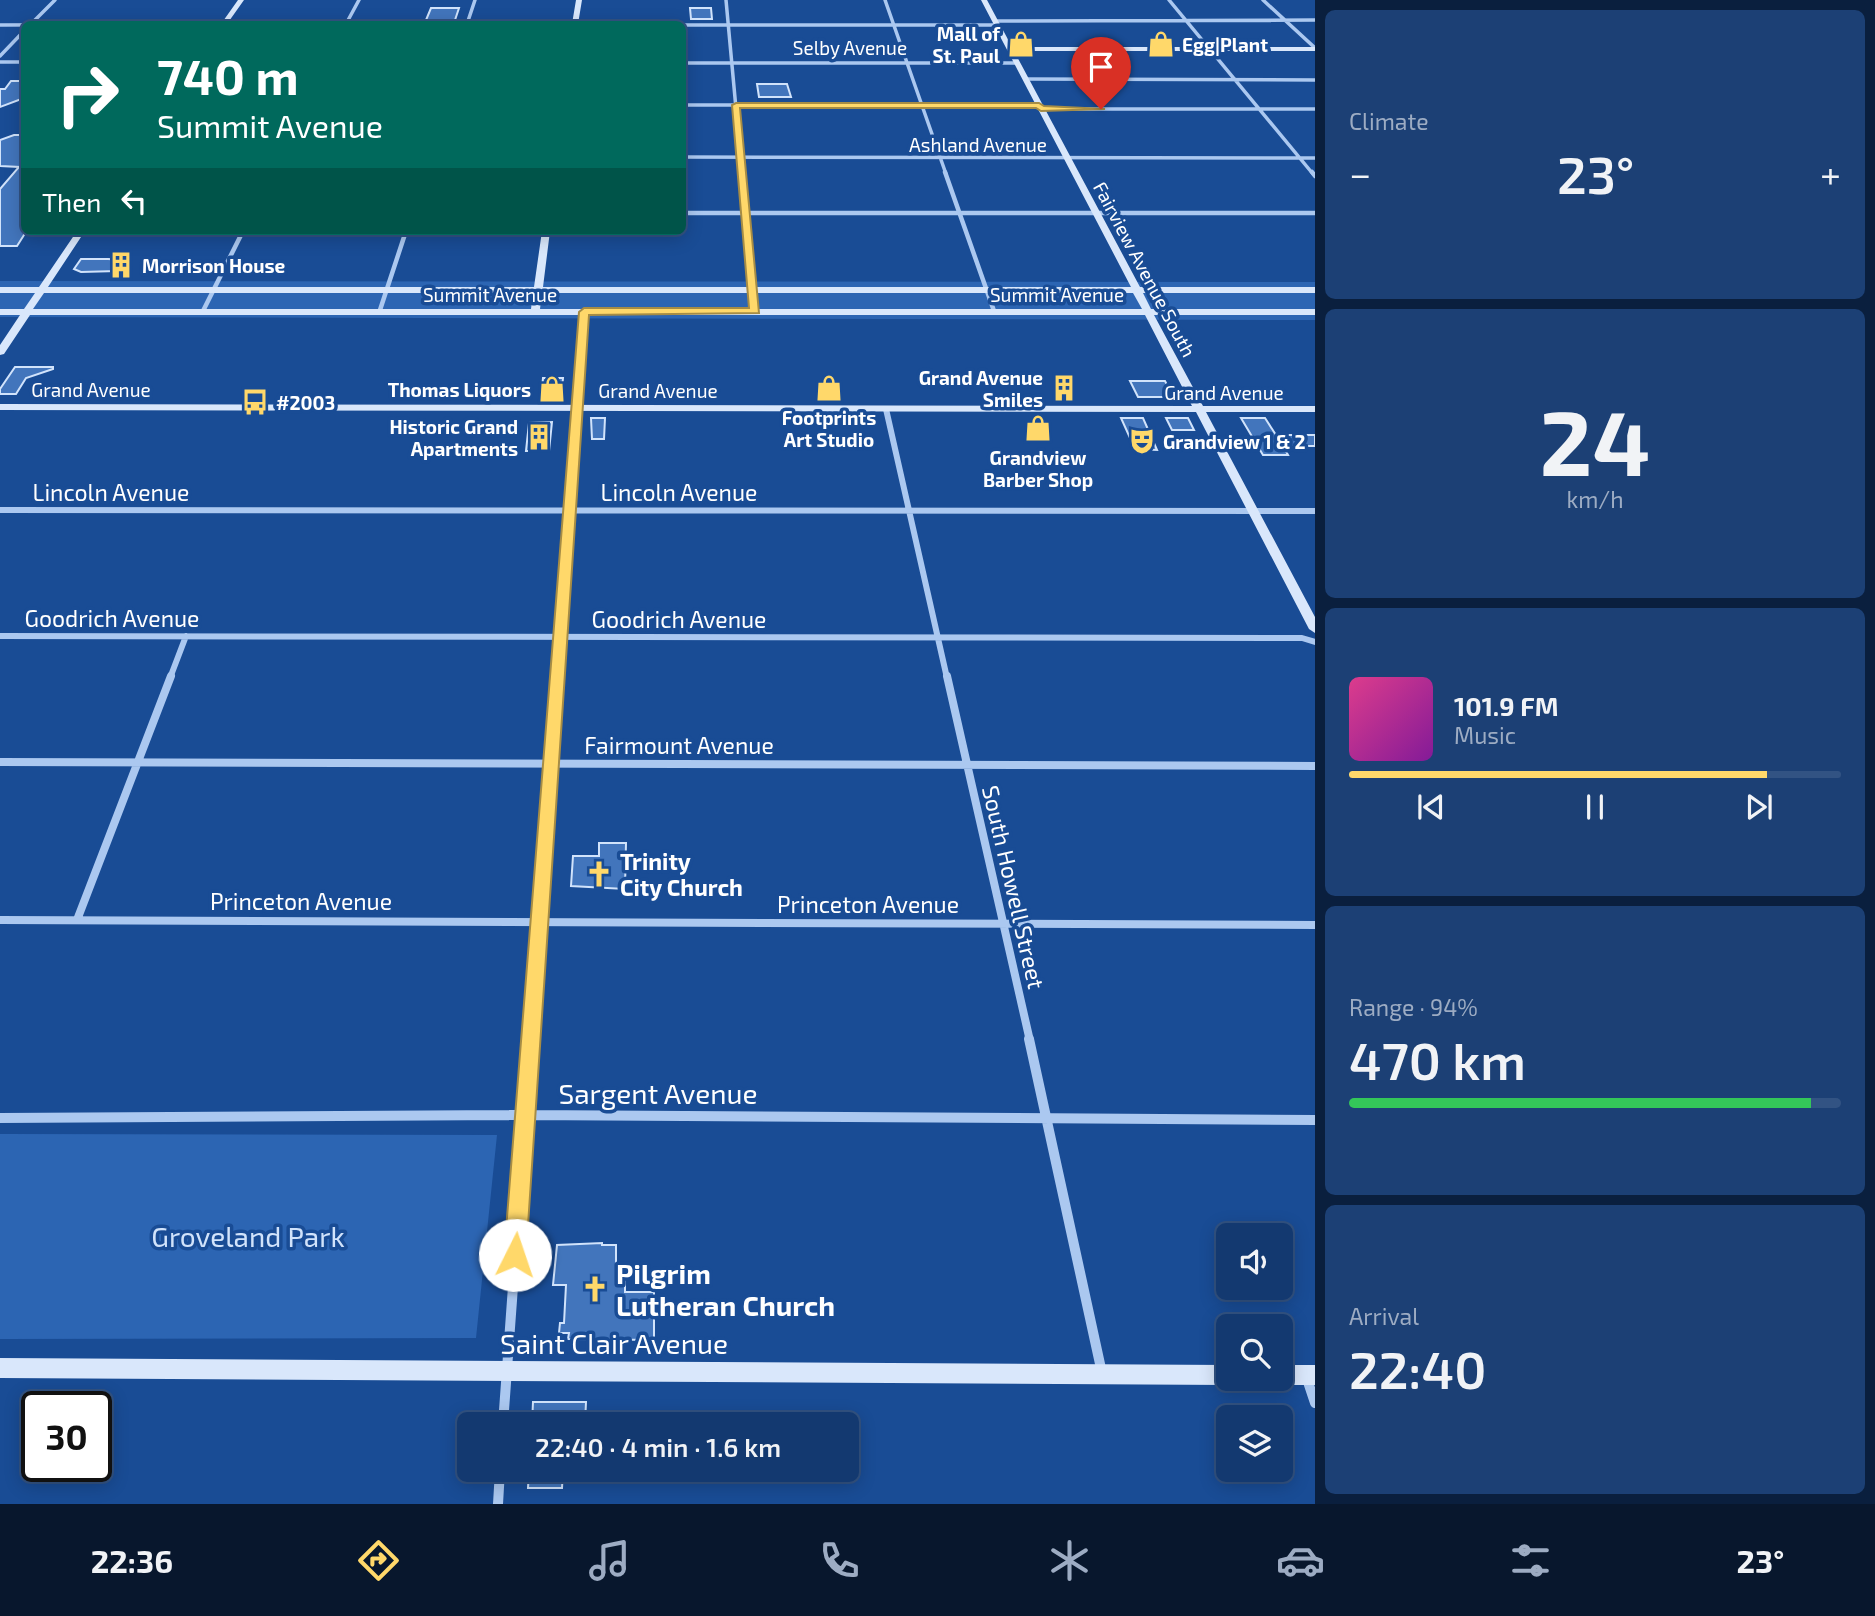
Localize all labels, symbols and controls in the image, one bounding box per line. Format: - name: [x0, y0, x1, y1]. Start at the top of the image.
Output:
- place label: Mall of St. Paul: [932, 22, 1001, 67]
- shop icon: Mall of St. Paul: [1006, 29, 1036, 59]
- shop icon: Egg|Plant: [1146, 29, 1176, 59]
- place label: Egg|Plant: [1182, 33, 1268, 56]
- street label: Selby Avenue: [793, 36, 907, 59]
- pin: [1071, 37, 1131, 109]
- text: 740 m: [157, 46, 299, 105]
- icon: arrive: [1082, 48, 1120, 86]
- icon: right: [42, 49, 133, 140]
- text: Summit Avenue: [157, 106, 383, 144]
- text: Climate: [1349, 107, 1429, 135]
- street label: Ashland Avenue: [909, 133, 1047, 156]
- text: 23°: [1557, 142, 1634, 204]
- text: −: [1349, 150, 1371, 196]
- text: +: [1820, 150, 1841, 196]
- street label: Fairview Avenue South: [1089, 177, 1201, 361]
- icon: left: [115, 182, 153, 220]
- text: Then: [42, 186, 101, 217]
- building icon: Morrison House: [106, 250, 136, 280]
- place label: Morrison House: [142, 254, 286, 277]
- street label: Summit Avenue: [423, 283, 557, 306]
- street label: Summit Avenue: [990, 283, 1124, 306]
- place label: Grand Avenue Smiles: [919, 366, 1043, 411]
- shop icon: Footprints Art Studio: [814, 373, 844, 403]
- building icon: Grand Avenue Smiles: [1049, 373, 1079, 403]
- shop icon: Thomas Liquors: [537, 374, 567, 404]
- street label: Grand Avenue: [31, 378, 151, 401]
- place label: Thomas Liquors: [388, 378, 531, 401]
- street label: Grand Avenue: [598, 379, 718, 402]
- street label: Grand Avenue: [1164, 381, 1284, 404]
- text: 24: [1540, 385, 1650, 494]
- bus stop icon: #2003: [240, 387, 270, 417]
- place label: #2003: [276, 391, 335, 414]
- place label: Footprints Art Studio: [782, 406, 876, 451]
- shop icon: Grandview Barber Shop: [1023, 413, 1053, 443]
- place label: Historic Grand Apartments: [389, 415, 518, 460]
- building icon: Historic Grand Apartments: [524, 422, 554, 452]
- theatre icon: Grandview 1 & 2: [1127, 426, 1157, 456]
- place label: Grandview 1 & 2: [1163, 430, 1306, 453]
- place label: Grandview Barber Shop: [983, 446, 1093, 491]
- street label: Lincoln Avenue: [33, 478, 189, 506]
- street label: Lincoln Avenue: [601, 478, 757, 506]
- text: km/h: [1566, 485, 1624, 513]
- street label: Goodrich Avenue: [25, 604, 199, 632]
- street label: Goodrich Avenue: [592, 605, 766, 633]
- text: 101.9 FM: [1454, 690, 1558, 721]
- text: Music: [1454, 721, 1516, 749]
- street label: Fairmount Avenue: [584, 731, 774, 759]
- street label: South Howell Street: [977, 782, 1051, 992]
- icon: previous: [1412, 788, 1450, 826]
- icon: pause: [1576, 788, 1614, 826]
- icon: next: [1740, 788, 1778, 826]
- place label: Trinity City Church: [620, 847, 743, 901]
- church icon: Trinity City Church: [584, 859, 614, 889]
- street label: Princeton Avenue: [210, 887, 392, 915]
- street label: Princeton Avenue: [777, 890, 959, 918]
- text: Range · 94%: [1349, 993, 1478, 1021]
- text: 470 km: [1349, 1028, 1526, 1090]
- street label: Sargent Avenue: [558, 1076, 758, 1110]
- position arrow: [478, 1218, 552, 1292]
- park label: Groveland Park: [151, 1219, 345, 1253]
- map controls: [1216, 1223, 1293, 1482]
- button: sound: [1216, 1223, 1293, 1300]
- place label: Pilgrim Lutheran Church: [616, 1256, 835, 1322]
- church icon: Pilgrim Lutheran Church: [580, 1274, 610, 1304]
- text: Arrival: [1349, 1302, 1419, 1330]
- button: search: [1216, 1314, 1293, 1391]
- street label: Saint Clair Avenue: [500, 1326, 728, 1360]
- text: 22:40: [1349, 1337, 1486, 1399]
- speed limit sign: 30: [21, 1391, 112, 1482]
- button: layers: [1216, 1405, 1293, 1482]
- text: 22:40 · 4 min · 1.6 km: [535, 1431, 781, 1462]
- icon: directions: [354, 1536, 403, 1585]
- icon: music: [585, 1536, 634, 1585]
- icon: phone: [815, 1536, 864, 1585]
- icon: climate: [1045, 1536, 1094, 1585]
- icon: car: [1276, 1536, 1325, 1585]
- icon: filters: [1506, 1536, 1555, 1585]
- text: 22:36: [91, 1541, 173, 1579]
- text: 23°: [1737, 1541, 1784, 1579]

